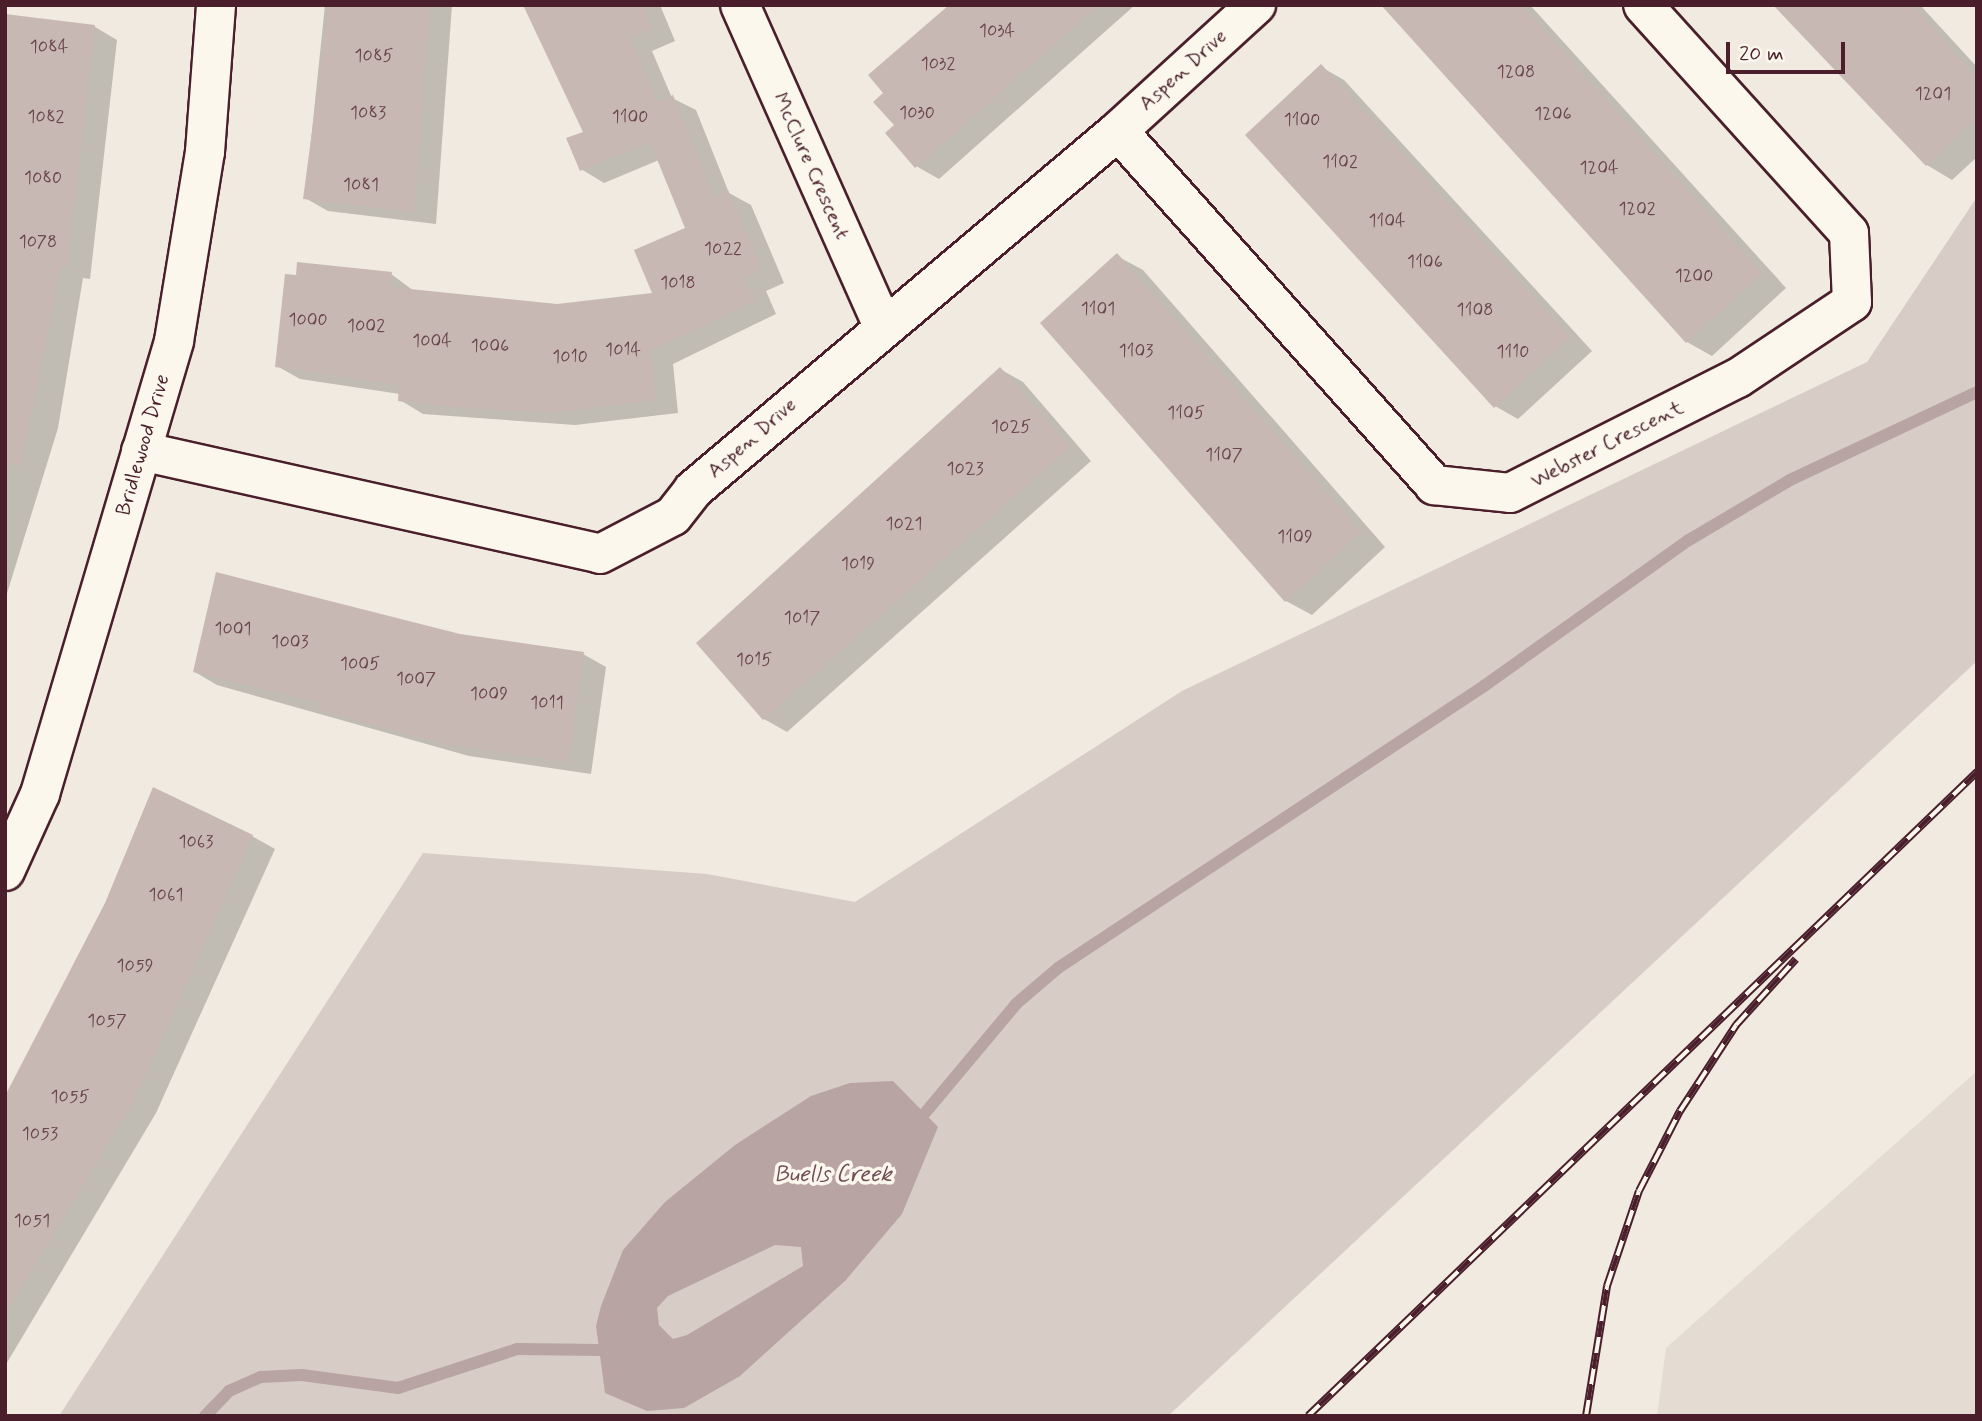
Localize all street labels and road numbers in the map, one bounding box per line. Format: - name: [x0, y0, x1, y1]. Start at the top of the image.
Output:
- street label: Aspen Drive: [1134, 24, 1232, 116]
- street label: McClure Crescent: [767, 87, 855, 245]
- street label: Bridlewood Drive: [111, 371, 175, 519]
- street label: Aspen Drive: [702, 392, 802, 484]
- street label: Webster Crescent: [1530, 396, 1684, 492]

